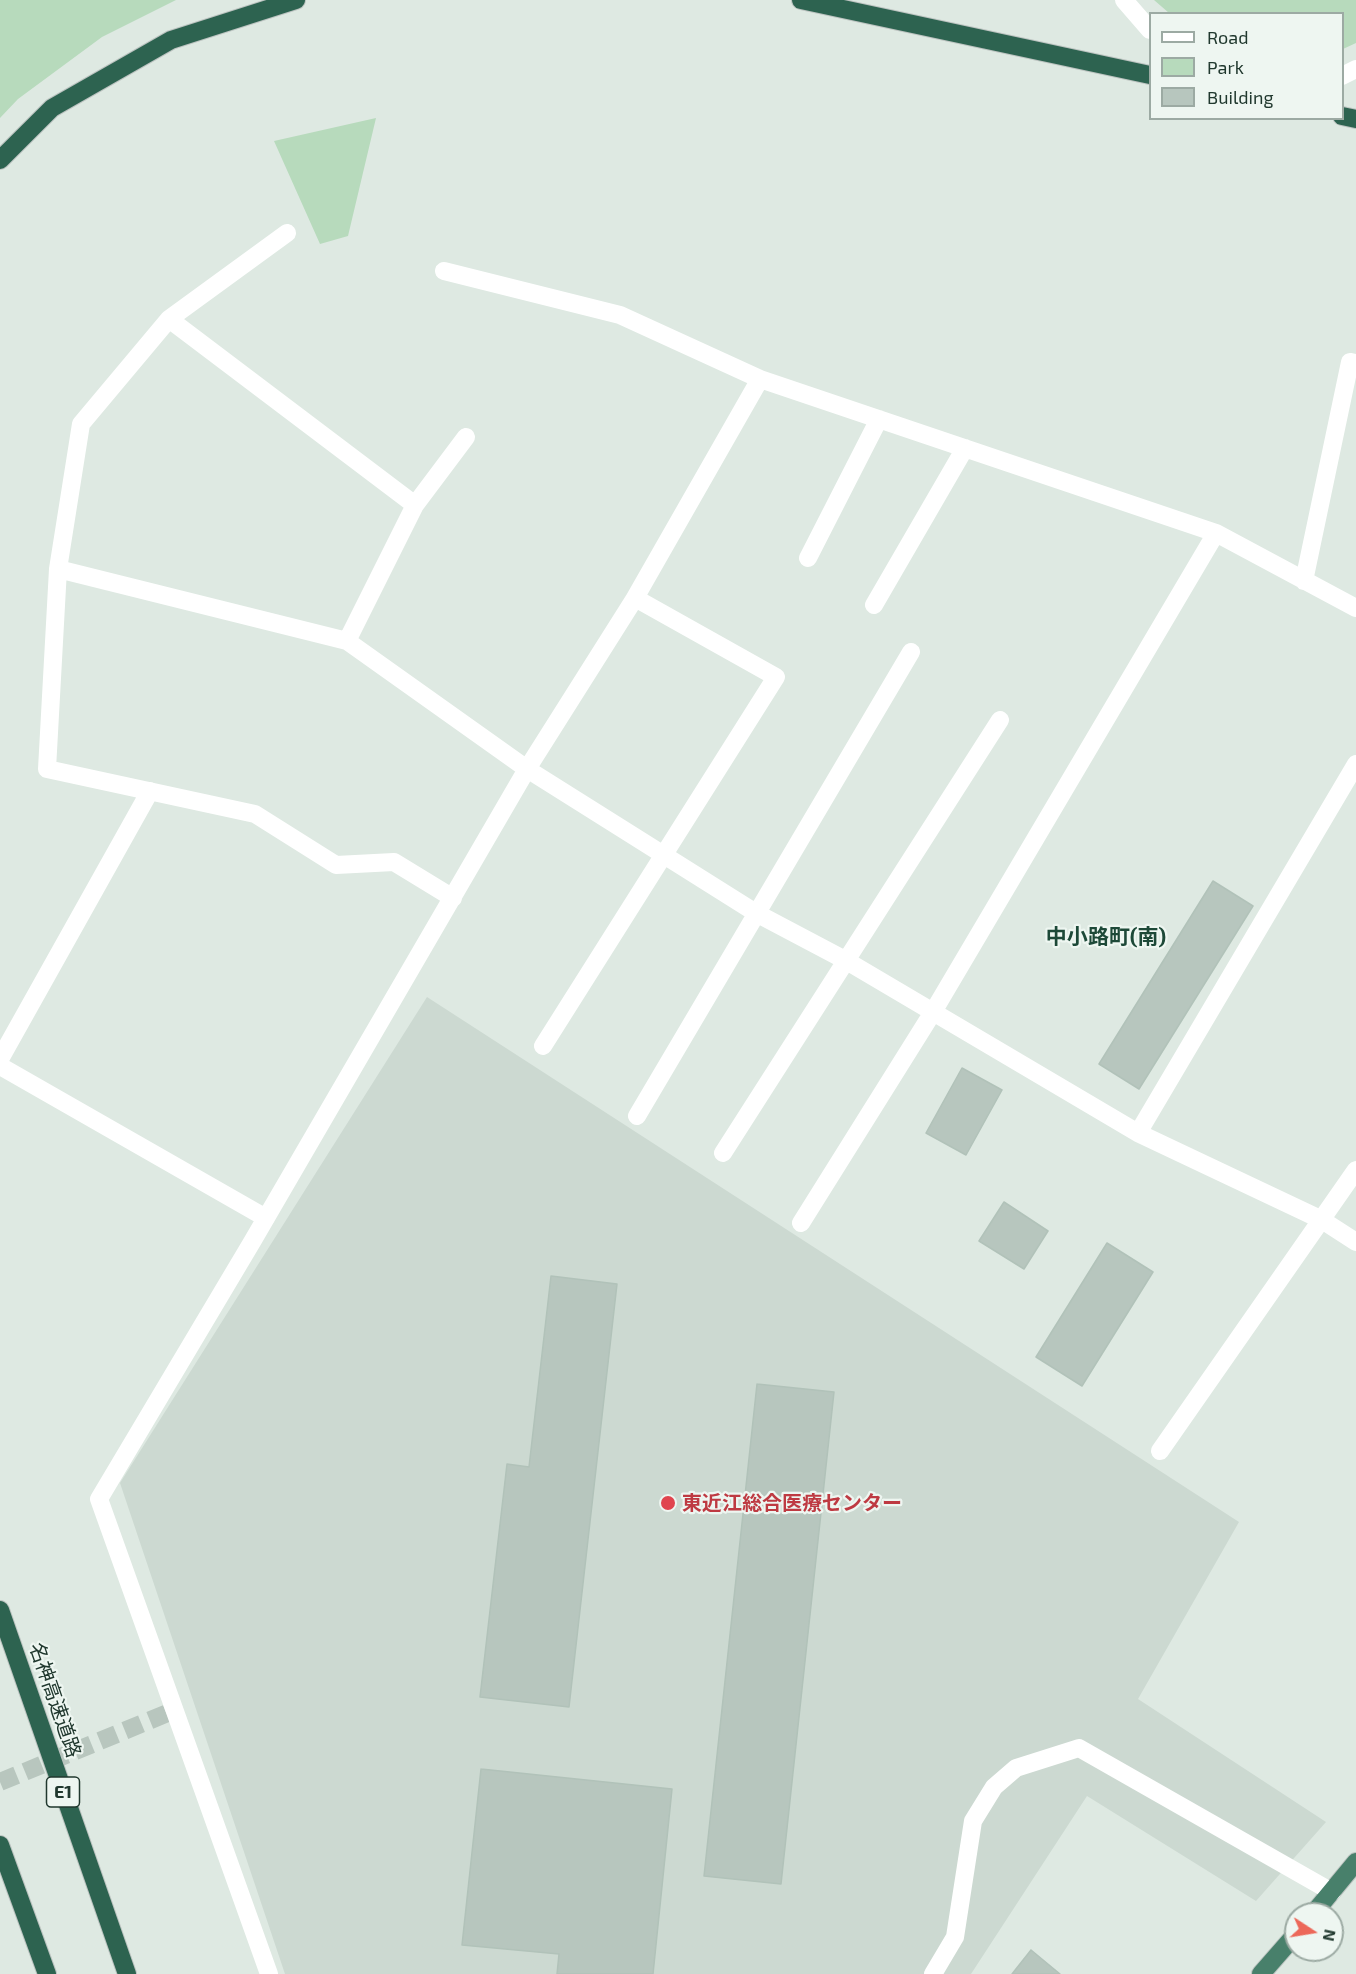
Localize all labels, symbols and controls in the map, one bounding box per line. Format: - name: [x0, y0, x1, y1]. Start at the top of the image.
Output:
- legend: [1149, 12, 1344, 120]
- text: Road: [1207, 26, 1248, 48]
- text: Park: [1207, 56, 1244, 78]
- text: Building: [1207, 86, 1274, 108]
- district label: 中小路町(南): [1046, 924, 1166, 950]
- place label: 東近江総合医療センター: [682, 1491, 902, 1515]
- marker: 東近江総合医療センター: [659, 1494, 677, 1512]
- street label: 名神高速道路: [24, 1639, 86, 1761]
- road number: E1: [46, 1777, 80, 1807]
- north arrow: [1284, 1902, 1344, 1962]
- text: N: [1320, 1928, 1341, 1943]

